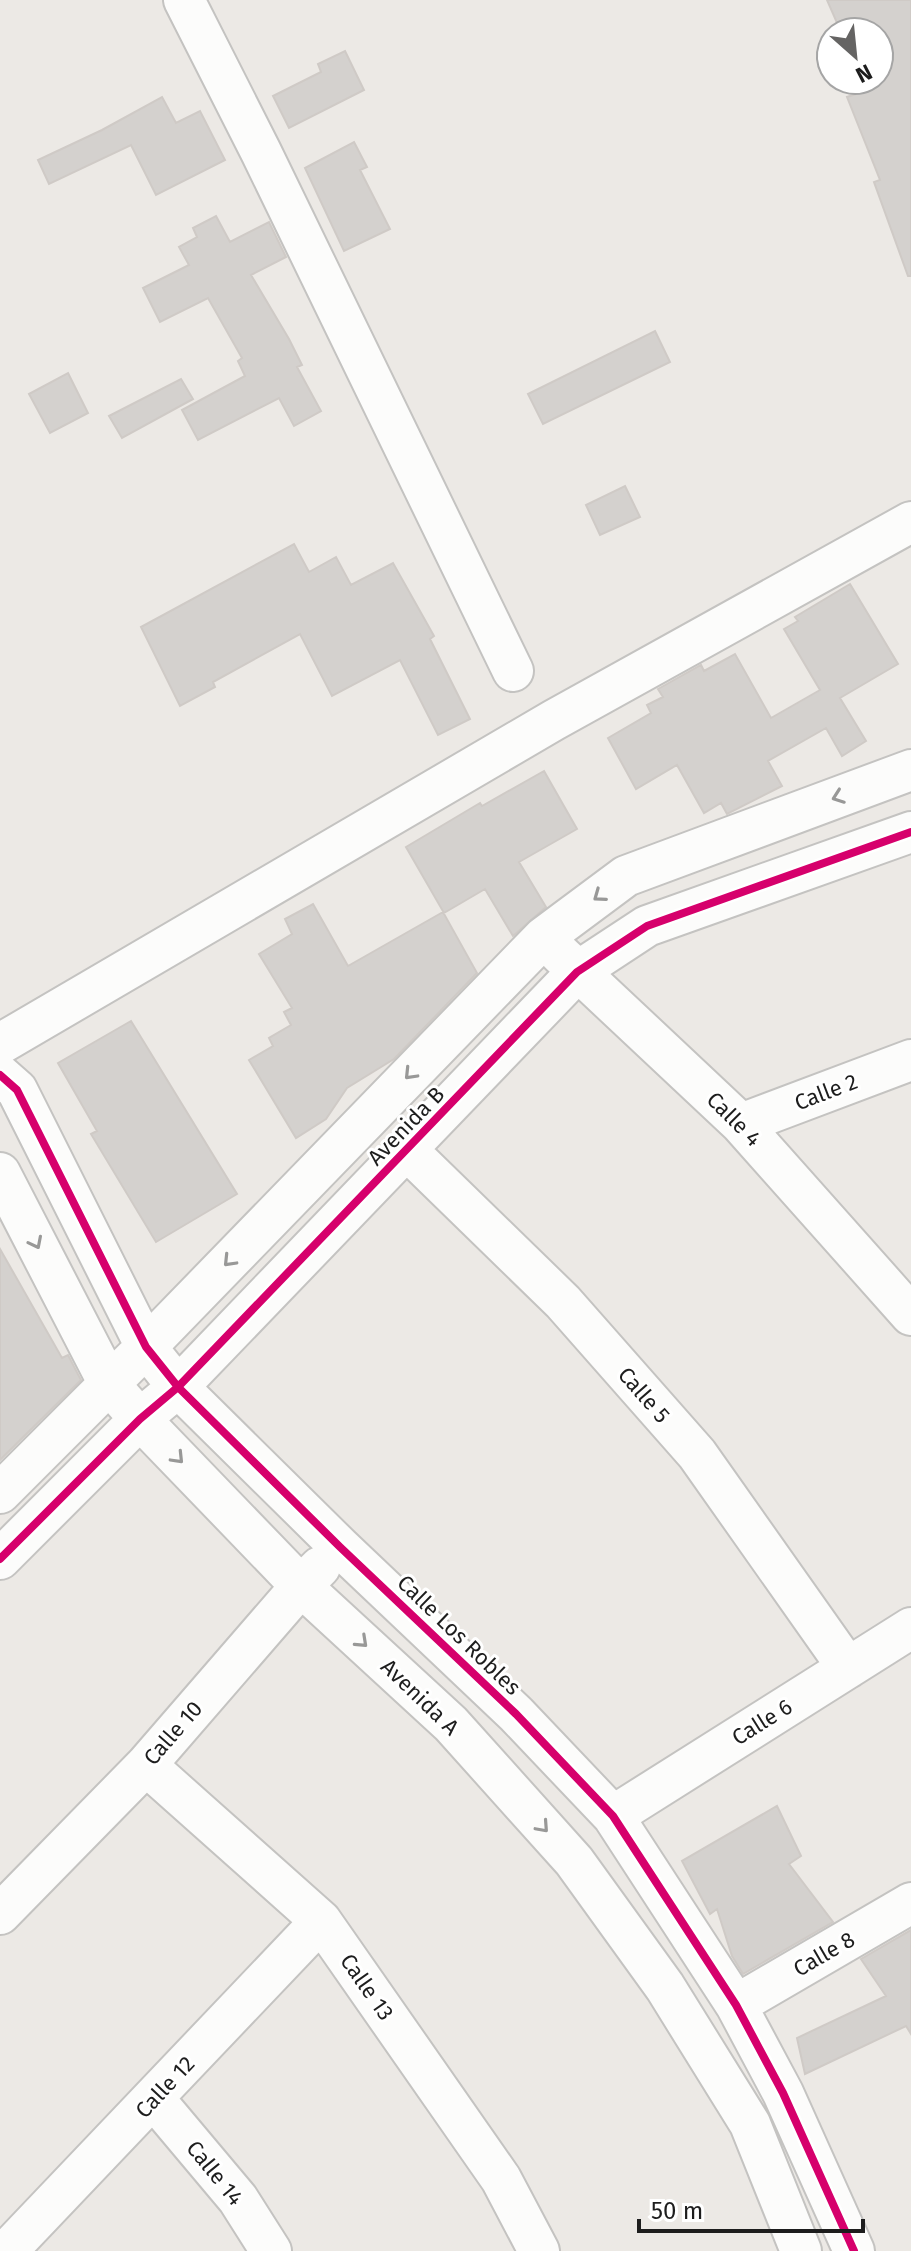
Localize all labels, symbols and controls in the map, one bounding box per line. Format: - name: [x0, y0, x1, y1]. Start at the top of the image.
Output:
- north arrow: [815, 16, 895, 96]
- text: N: [851, 58, 876, 89]
- one-way arrow: [832, 787, 846, 804]
- one-way arrow: [593, 886, 607, 901]
- one-way arrow: [405, 1065, 420, 1079]
- street label: Calle 2: [791, 1068, 861, 1116]
- street label: Avenida B: [362, 1081, 450, 1171]
- street label: Calle 4: [701, 1086, 767, 1152]
- one-way arrow: [26, 1234, 42, 1249]
- one-way arrow: [224, 1252, 239, 1266]
- street label: Calle 5: [612, 1361, 676, 1429]
- one-way arrow: [168, 1449, 183, 1463]
- street label: Calle Los Robles: [392, 1569, 526, 1701]
- one-way arrow: [352, 1632, 367, 1646]
- street label: Avenida A: [375, 1653, 465, 1741]
- street label: Calle 6: [727, 1693, 797, 1751]
- street label: Calle 10: [138, 1695, 208, 1771]
- one-way arrow: [534, 1818, 548, 1833]
- street label: Calle 8: [788, 1926, 860, 1982]
- street label: Calle 13: [334, 1949, 400, 2025]
- street label: Calle 12: [130, 2050, 200, 2124]
- street label: Calle 14: [181, 2135, 249, 2211]
- scale bar: [639, 2183, 863, 2233]
- text: 50 m: [651, 2197, 703, 2225]

